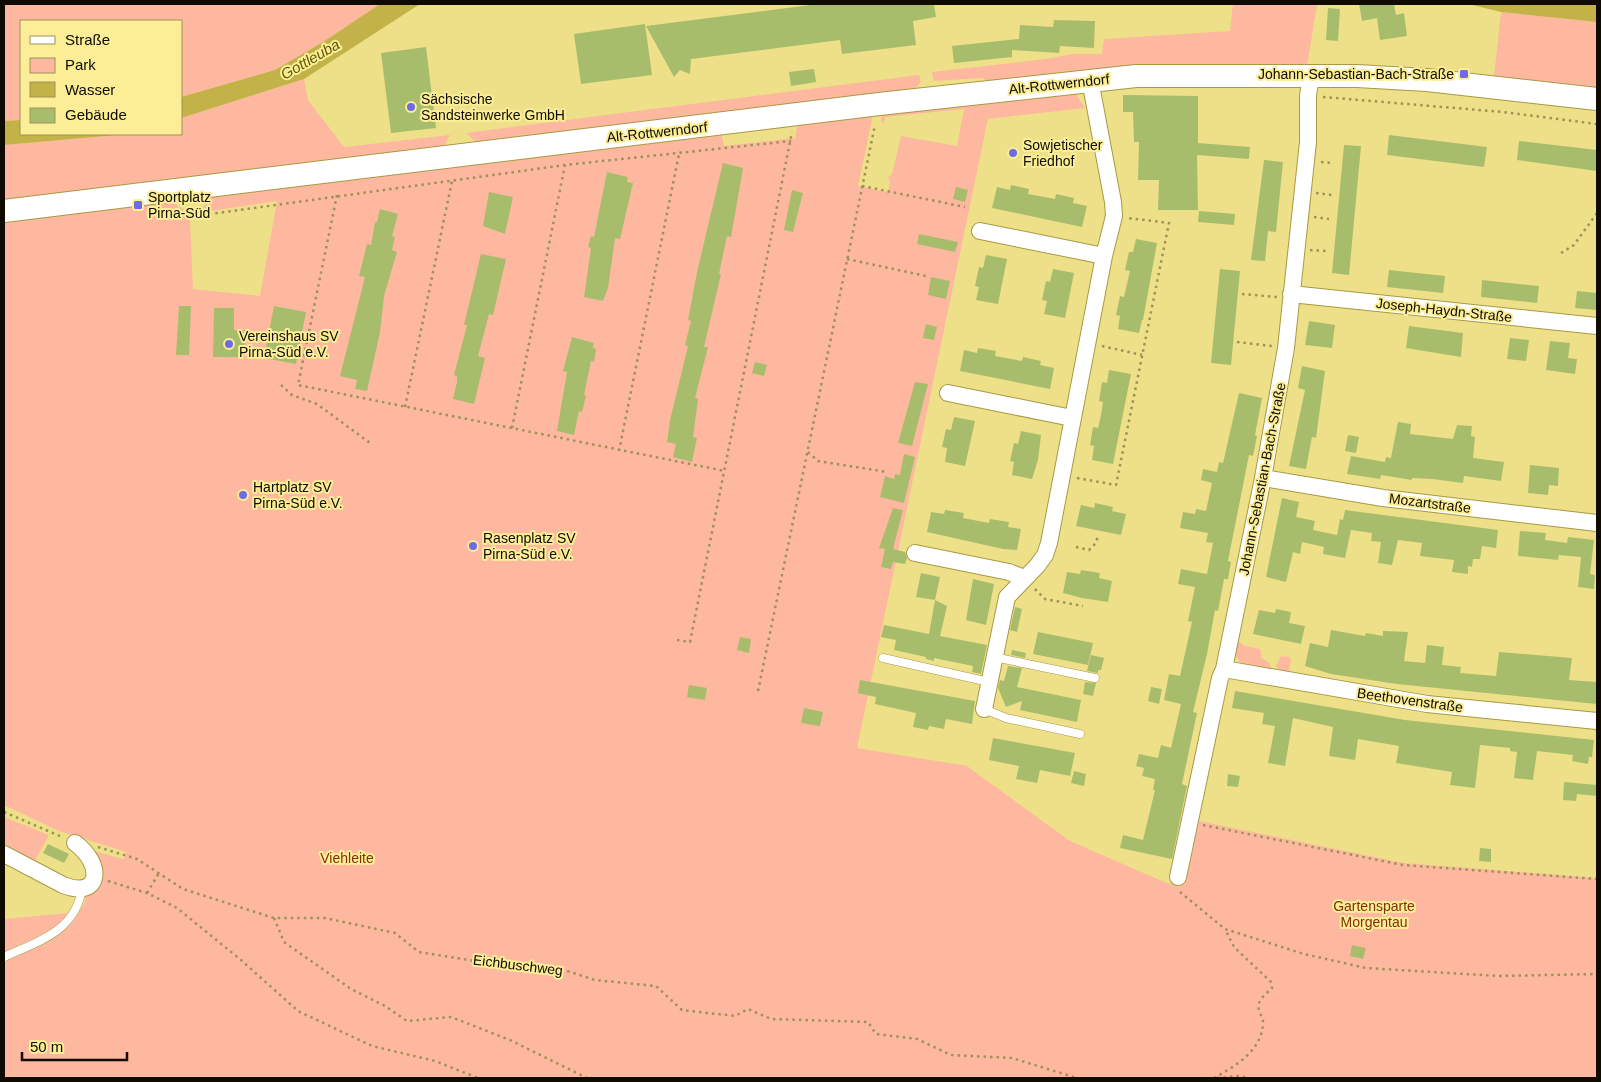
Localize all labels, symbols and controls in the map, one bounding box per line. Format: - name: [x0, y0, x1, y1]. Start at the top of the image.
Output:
- legend: [20, 20, 182, 135]
- text: Straße: [65, 31, 110, 48]
- water label: Gottleuba: [278, 35, 342, 83]
- text: Park: [65, 56, 96, 73]
- place label: Johann-Sebastian-Bach-Straße: [1258, 66, 1454, 82]
- marker: Johann-Sebastian-Bach-Straße: [1458, 68, 1470, 80]
- street label: Alt-Rottwerndorf: [1008, 71, 1110, 97]
- text: Wasser: [65, 81, 115, 98]
- place label: Sächsische Sandsteinwerke GmbH: [421, 91, 565, 123]
- marker: Sächsische Sandsteinwerke GmbH: [405, 101, 417, 113]
- text: Gebäude: [65, 106, 127, 123]
- street label: Alt-Rottwerndorf: [606, 119, 708, 145]
- place label: Sowjetischer Friedhof: [1023, 137, 1103, 169]
- marker: Sowjetischer Friedhof: [1007, 147, 1019, 159]
- place label: Sportplatz Pirna-Süd: [148, 189, 211, 221]
- marker: Sportplatz Pirna-Süd: [132, 199, 144, 211]
- street label: Joseph-Haydn-Straße: [1375, 295, 1513, 325]
- place label: Vereinshaus SV Pirna-Süd e.V.: [239, 328, 339, 360]
- marker: Vereinshaus SV Pirna-Süd e.V.: [223, 338, 235, 350]
- street label: Johann-Sebastian-Bach-Straße: [1235, 381, 1289, 577]
- place label: Hartplatz SV Pirna-Süd e.V.: [253, 479, 343, 511]
- marker: Hartplatz SV Pirna-Süd e.V.: [237, 489, 249, 501]
- street label: Mozartstraße: [1388, 490, 1472, 516]
- place label: Rasenplatz SV Pirna-Süd e.V.: [483, 530, 576, 562]
- marker: Rasenplatz SV Pirna-Süd e.V.: [467, 540, 479, 552]
- street label: Beethovenstraße: [1356, 685, 1464, 715]
- park label: Viehleite: [320, 850, 374, 866]
- park label: Gartensparte Morgentau: [1333, 898, 1415, 930]
- street label: Eichbuschweg: [472, 952, 564, 978]
- scale bar: [22, 1030, 128, 1062]
- text: 50 m: [30, 1038, 63, 1055]

